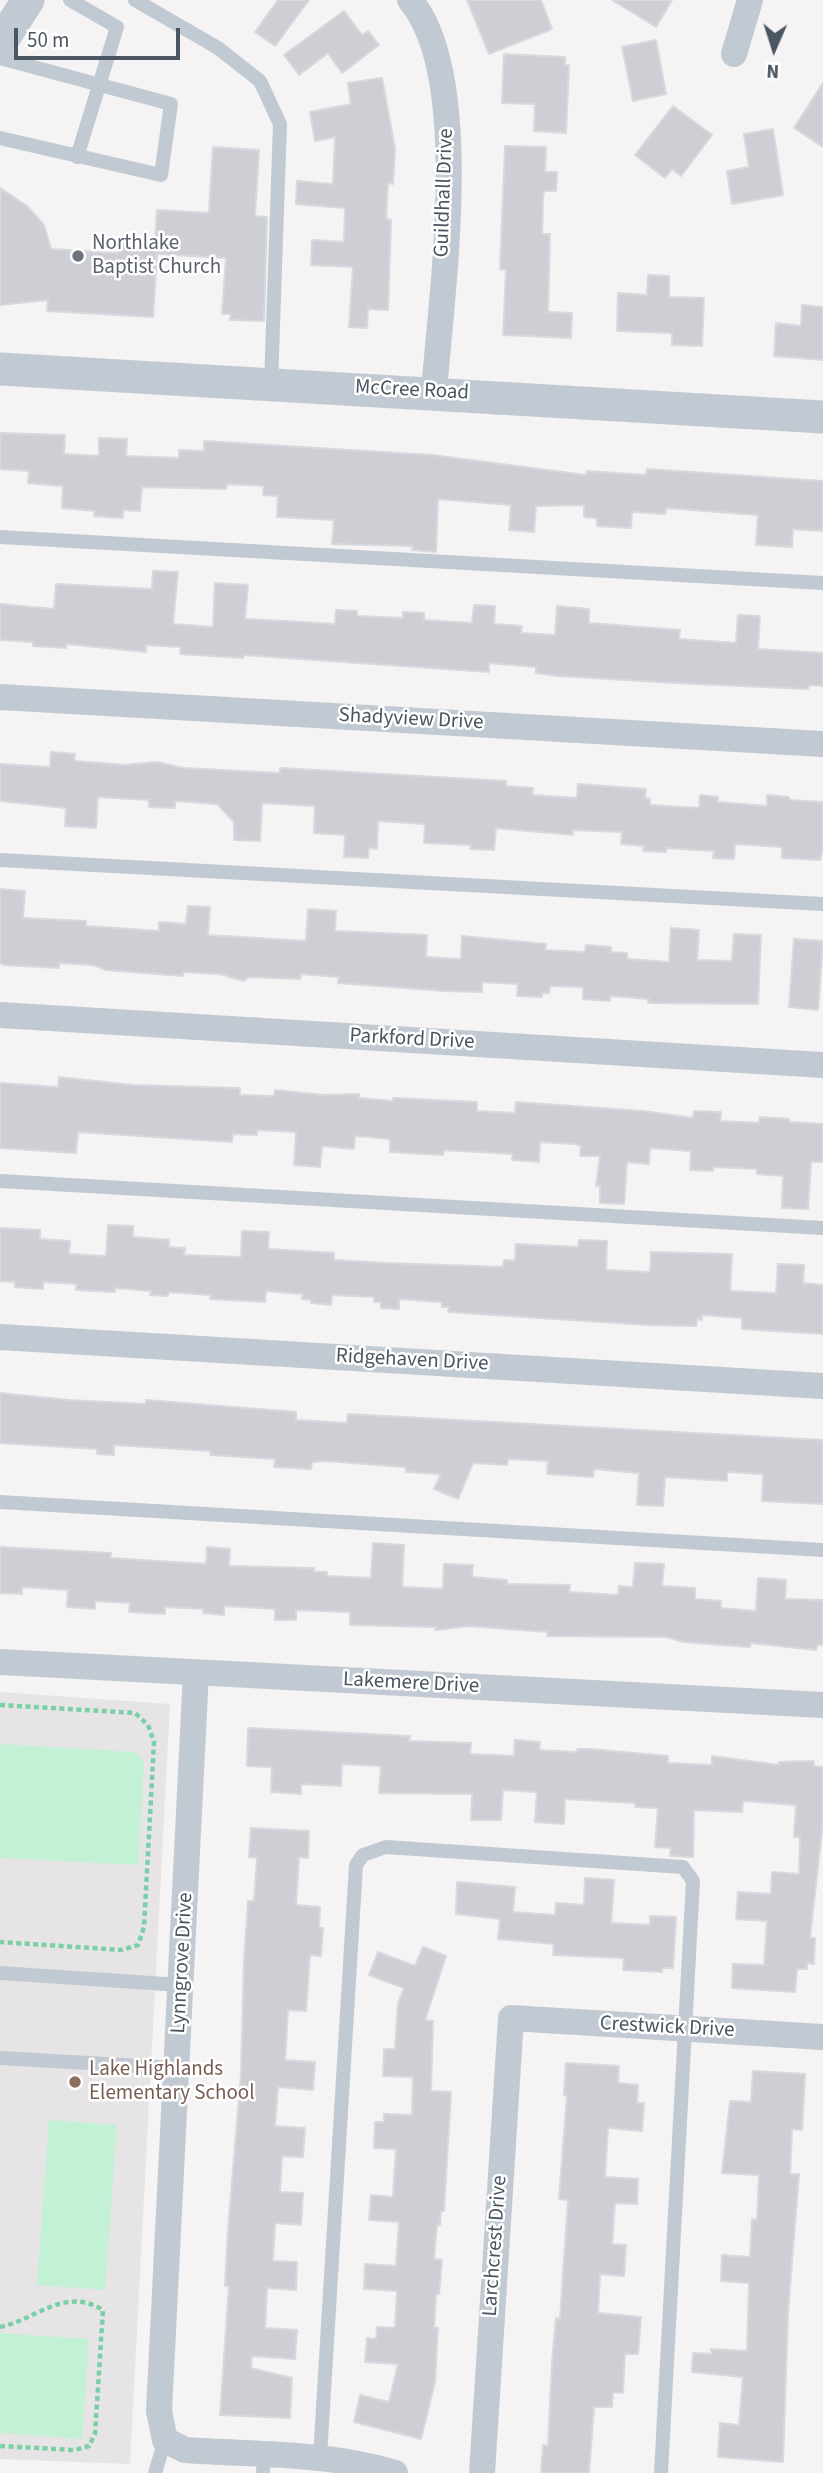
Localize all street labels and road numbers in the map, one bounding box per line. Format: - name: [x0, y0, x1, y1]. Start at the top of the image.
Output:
- street label: Guildhall Drive: [430, 128, 460, 258]
- street label: McCree Road: [354, 375, 470, 407]
- street label: Shadyview Drive: [338, 704, 484, 736]
- street label: Parkford Drive: [349, 1024, 475, 1056]
- street label: Ridgehaven Drive: [335, 1344, 489, 1378]
- street label: Lakemere Drive: [342, 1668, 480, 1700]
- street label: Lynngrove Drive: [167, 1892, 199, 2034]
- street label: Crestwick Drive: [599, 2012, 735, 2044]
- street label: Larchcrest Drive: [479, 2175, 513, 2317]

